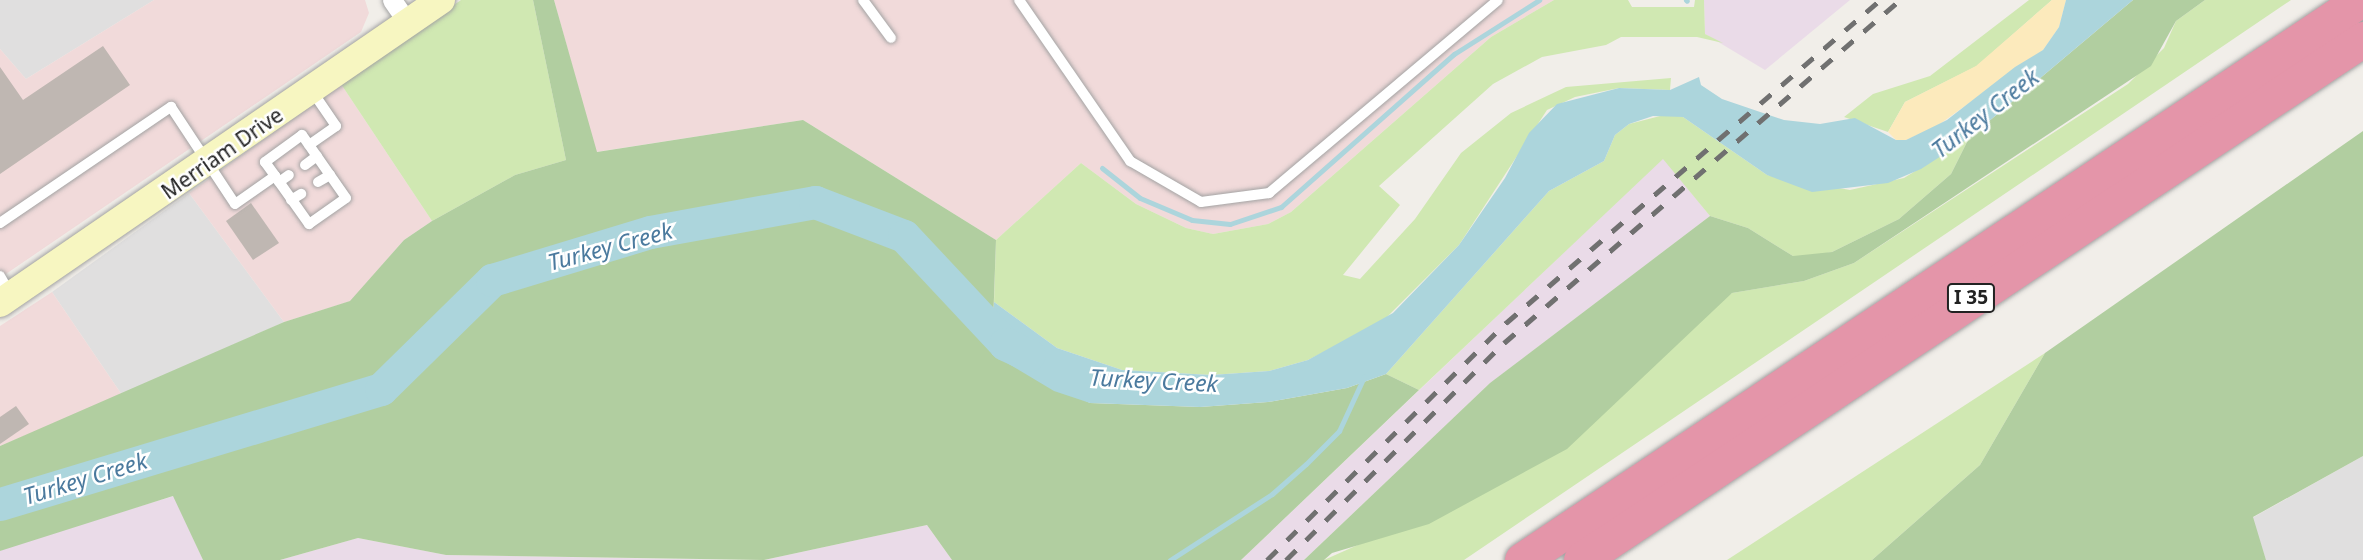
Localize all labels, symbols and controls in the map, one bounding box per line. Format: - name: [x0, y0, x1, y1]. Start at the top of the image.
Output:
- water label: Turkey Creek: [1926, 63, 2044, 163]
- street label: Merriam Drive: [156, 102, 288, 204]
- water label: Turkey Creek: [545, 216, 675, 276]
- road number: I 35: [1946, 282, 1996, 314]
- water label: Turkey Creek: [1089, 363, 1219, 397]
- water label: Turkey Creek: [20, 446, 150, 510]

